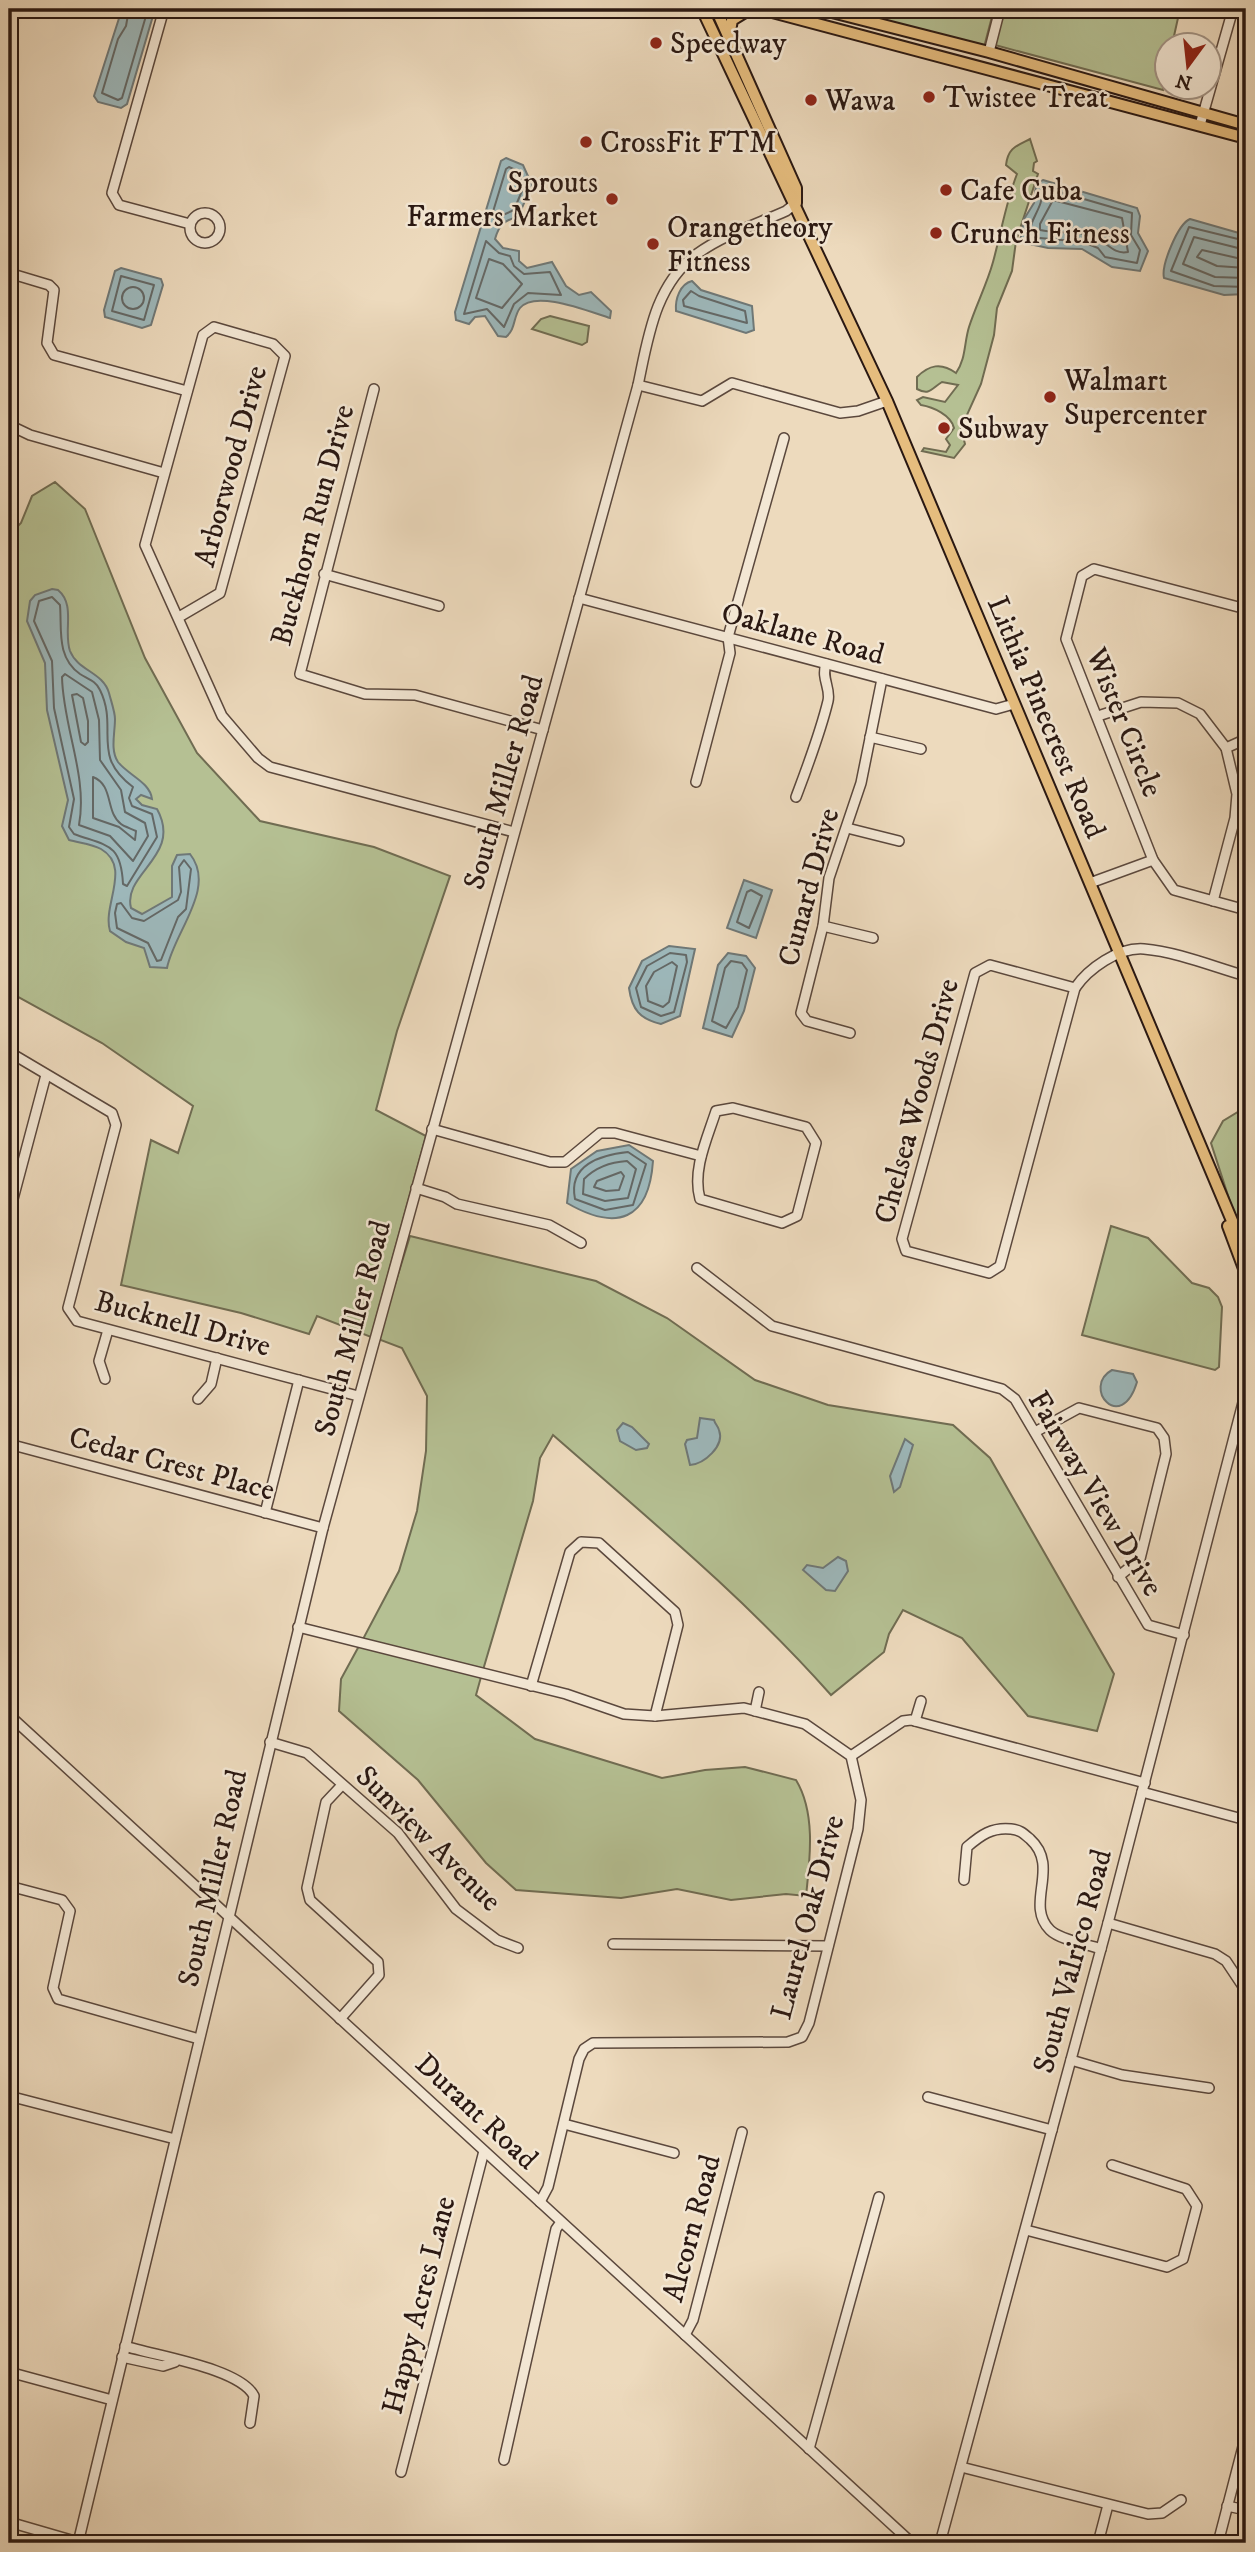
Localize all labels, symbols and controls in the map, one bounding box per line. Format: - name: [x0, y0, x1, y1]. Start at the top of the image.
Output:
- place label: Speedway: [670, 26, 787, 63]
- north arrow: [1154, 32, 1224, 102]
- marker: Speedway: [648, 35, 664, 51]
- text: N: [1173, 68, 1195, 94]
- place label: Twistee Treat: [943, 80, 1108, 117]
- place label: Wawa: [824, 83, 895, 120]
- marker: Twistee Treat: [921, 89, 937, 105]
- marker: Wawa: [803, 92, 819, 108]
- place label: CrossFit FTM: [600, 125, 777, 162]
- marker: CrossFit FTM: [578, 134, 594, 150]
- place label: Sprouts Farmers Market: [406, 165, 598, 236]
- place label: Cafe Cuba: [960, 173, 1082, 210]
- marker: Cafe Cuba: [938, 182, 954, 198]
- marker: Sprouts Farmers Market: [604, 191, 620, 207]
- place label: Orangetheory Fitness: [667, 210, 833, 281]
- place label: Crunch Fitness: [950, 216, 1130, 253]
- marker: Crunch Fitness: [928, 225, 944, 241]
- marker: Orangetheory Fitness: [645, 236, 661, 252]
- street label: Arborwood Drive: [187, 362, 276, 571]
- place label: Walmart Supercenter: [1063, 363, 1207, 434]
- marker: Walmart Supercenter: [1042, 389, 1058, 405]
- street label: Buckhorn Run Drive: [263, 401, 363, 650]
- place label: Subway: [958, 411, 1049, 448]
- marker: Subway: [936, 420, 952, 436]
- street label: Lithia Pinecrest Road: [978, 591, 1113, 844]
- street label: Oaklane Road: [717, 595, 888, 674]
- street label: Wister Circle: [1077, 642, 1170, 803]
- street label: South Miller Road: [456, 671, 553, 894]
- street label: Cunard Drive: [771, 804, 848, 970]
- street label: Chelsea Woods Drive: [867, 975, 968, 1228]
- street label: South Miller Road: [307, 1216, 400, 1440]
- street label: Bucknell Drive: [91, 1283, 275, 1366]
- street label: Fairway View Drive: [1019, 1384, 1171, 1603]
- street label: Cedar Crest Place: [65, 1419, 279, 1510]
- street label: Sunview Avenue: [347, 1758, 509, 1920]
- street label: South Miller Road: [170, 1766, 256, 1991]
- street label: Laurel Oak Drive: [763, 1811, 853, 2024]
- street label: South Valrico Road: [1026, 1845, 1121, 2077]
- street label: Durant Road: [407, 2046, 545, 2178]
- street label: Alcorn Road: [655, 2151, 730, 2306]
- street label: Happy Acres Lane: [375, 2193, 464, 2418]

